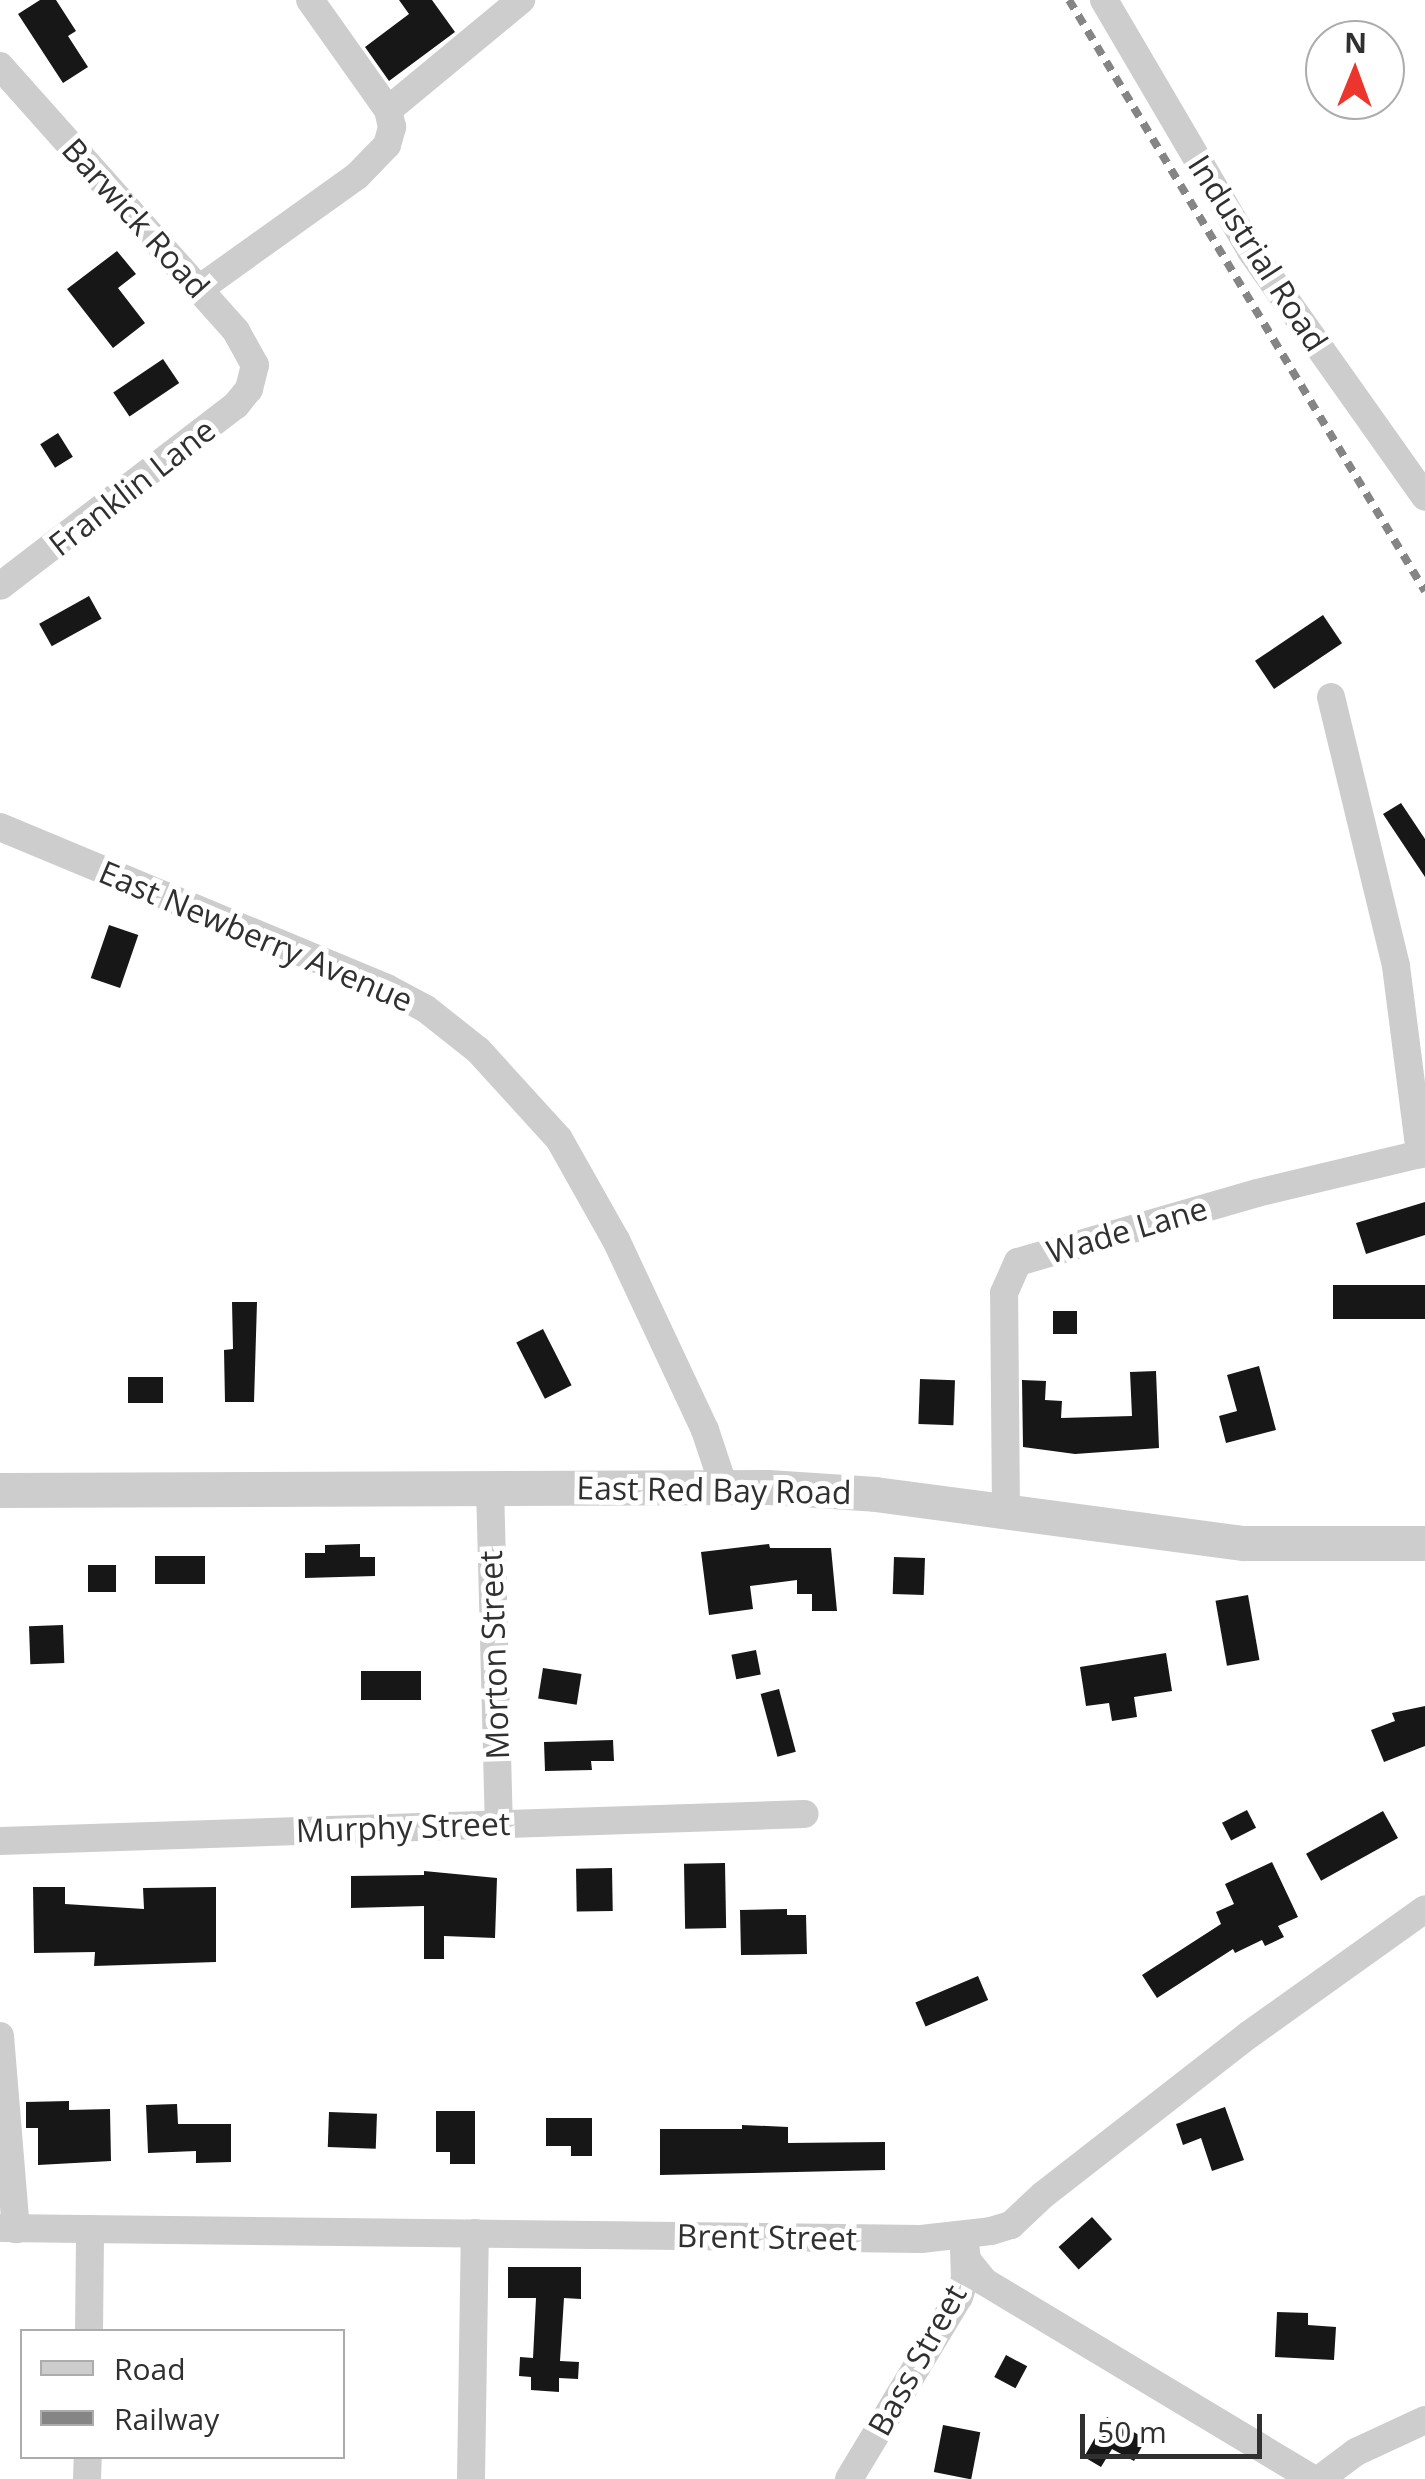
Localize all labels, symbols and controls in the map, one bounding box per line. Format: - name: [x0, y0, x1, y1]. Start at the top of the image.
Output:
- north arrow: [1305, 20, 1405, 120]
- text: N: [1344, 23, 1367, 61]
- street label: Barwick Road: [54, 130, 218, 306]
- street label: Industrial Road: [1180, 148, 1336, 358]
- street label: Franklin Lane: [41, 410, 223, 564]
- street label: East Newberry Avenue: [93, 853, 419, 1019]
- street label: Wade Lane: [1042, 1189, 1212, 1271]
- street label: East Red Bay Road: [576, 1468, 852, 1512]
- street label: Morton Street: [471, 1550, 517, 1760]
- street label: Murphy Street: [295, 1804, 511, 1850]
- street label: Brent Street: [676, 2216, 858, 2258]
- street label: Bass Street: [860, 2278, 974, 2442]
- legend: [20, 2329, 345, 2459]
- text: Road: [114, 2348, 186, 2389]
- scale bar: [1085, 2394, 1268, 2456]
- text: Railway: [114, 2398, 219, 2439]
- text: 50 m: [1097, 2411, 1167, 2452]

